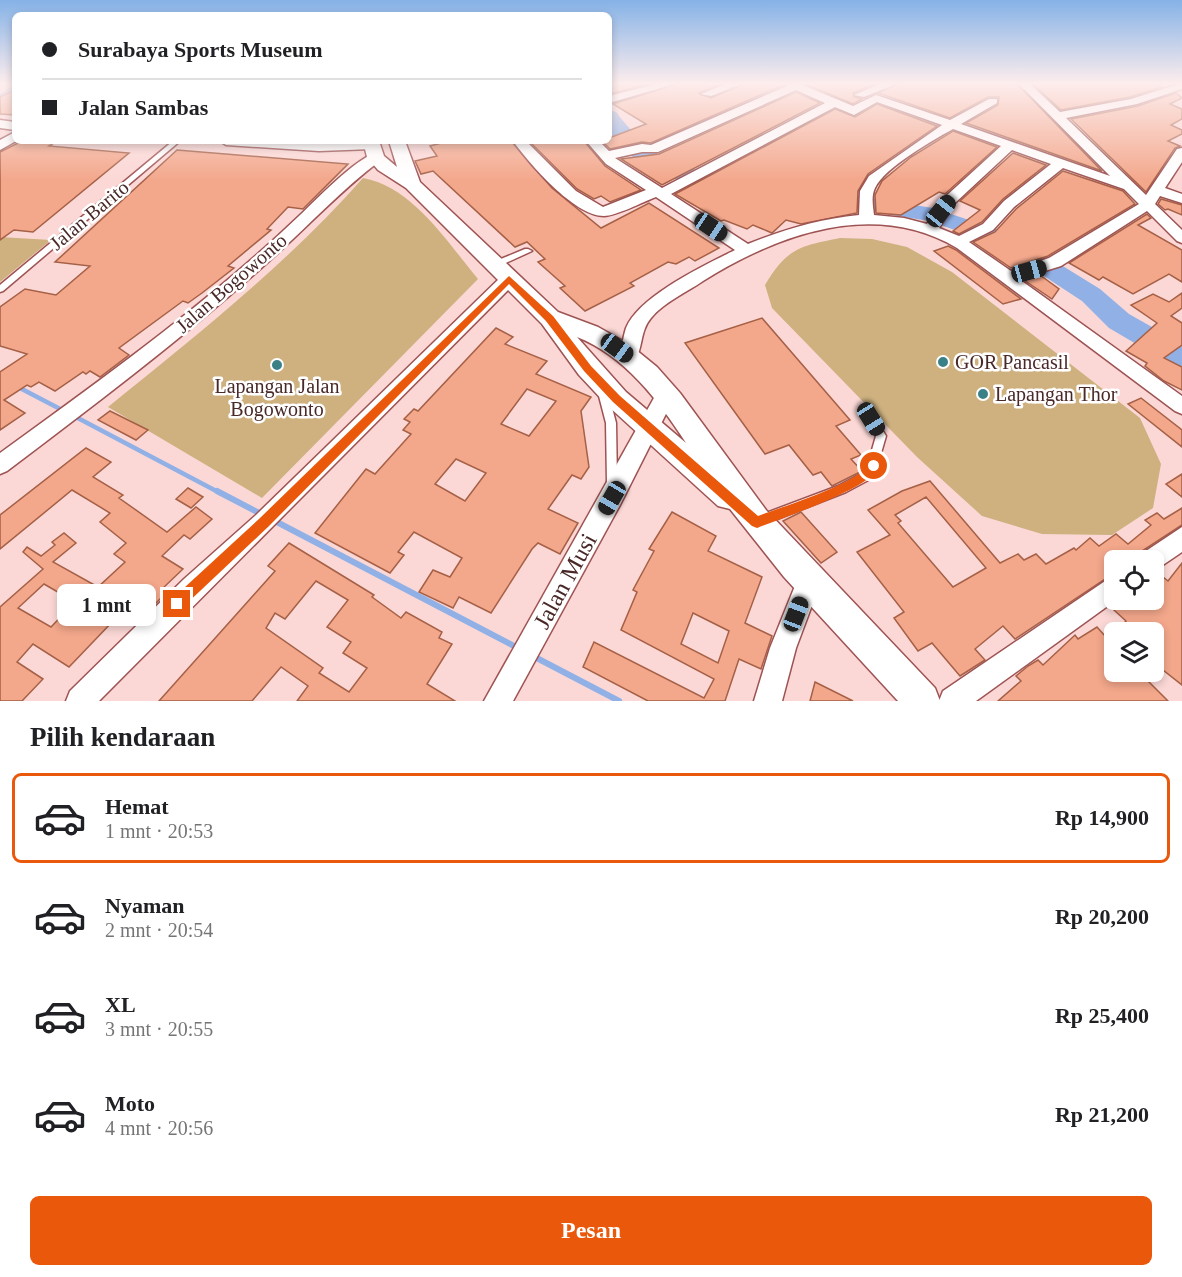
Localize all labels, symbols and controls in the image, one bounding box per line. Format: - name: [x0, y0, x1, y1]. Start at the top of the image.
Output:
- text: Surabaya Sports Museum: [78, 37, 322, 62]
- text: Jalan Sambas: [78, 95, 208, 120]
- street label: Jalan Barito: [45, 176, 133, 254]
- car: [923, 191, 959, 231]
- car: [691, 209, 731, 245]
- street label: Jalan Bogowonto: [171, 229, 291, 338]
- car: [1009, 258, 1049, 284]
- car: [597, 330, 637, 366]
- place label: GOR Pancasil: [955, 351, 1069, 373]
- marker: GOR Pancasil: [936, 355, 950, 369]
- marker: Lapangan Jalan Bogowonto: [270, 358, 284, 372]
- place label: Lapangan Jalan Bogowonto: [215, 375, 339, 421]
- place label: Lapangan Thor: [995, 383, 1118, 406]
- marker: Lapangan Thor: [976, 387, 990, 401]
- car: [854, 399, 888, 439]
- route start: [860, 452, 887, 479]
- car: [595, 478, 629, 518]
- street label: Jalan Musi: [528, 529, 602, 633]
- map controls: [1104, 550, 1164, 682]
- button: locate: [1104, 550, 1164, 610]
- callout: 1 mnt: [57, 583, 156, 625]
- route end: [163, 590, 190, 617]
- text: 1 mnt: [82, 594, 131, 616]
- car: [781, 594, 811, 634]
- button: layers: [1104, 622, 1164, 682]
- text: Pilih kendaraan: [30, 722, 215, 752]
- icon: car: [33, 791, 87, 845]
- text: Hemat: [105, 794, 169, 819]
- text: Rp 14,900: [1055, 805, 1149, 830]
- text: 1 mnt · 20:53: [105, 820, 213, 842]
- icon: car: [33, 890, 87, 944]
- text: Nyaman: [105, 893, 184, 918]
- text: Rp 20,200: [1055, 904, 1149, 929]
- text: 2 mnt · 20:54: [105, 919, 213, 941]
- icon: car: [33, 989, 87, 1043]
- text: XL: [105, 992, 136, 1017]
- text: Rp 25,400: [1055, 1003, 1149, 1028]
- text: 3 mnt · 20:55: [105, 1018, 213, 1040]
- icon: car: [33, 1088, 87, 1142]
- text: Moto: [105, 1091, 155, 1116]
- text: Rp 21,200: [1055, 1102, 1149, 1127]
- text: 4 mnt · 20:56: [105, 1117, 213, 1139]
- button: Pesan: [30, 1196, 1152, 1265]

